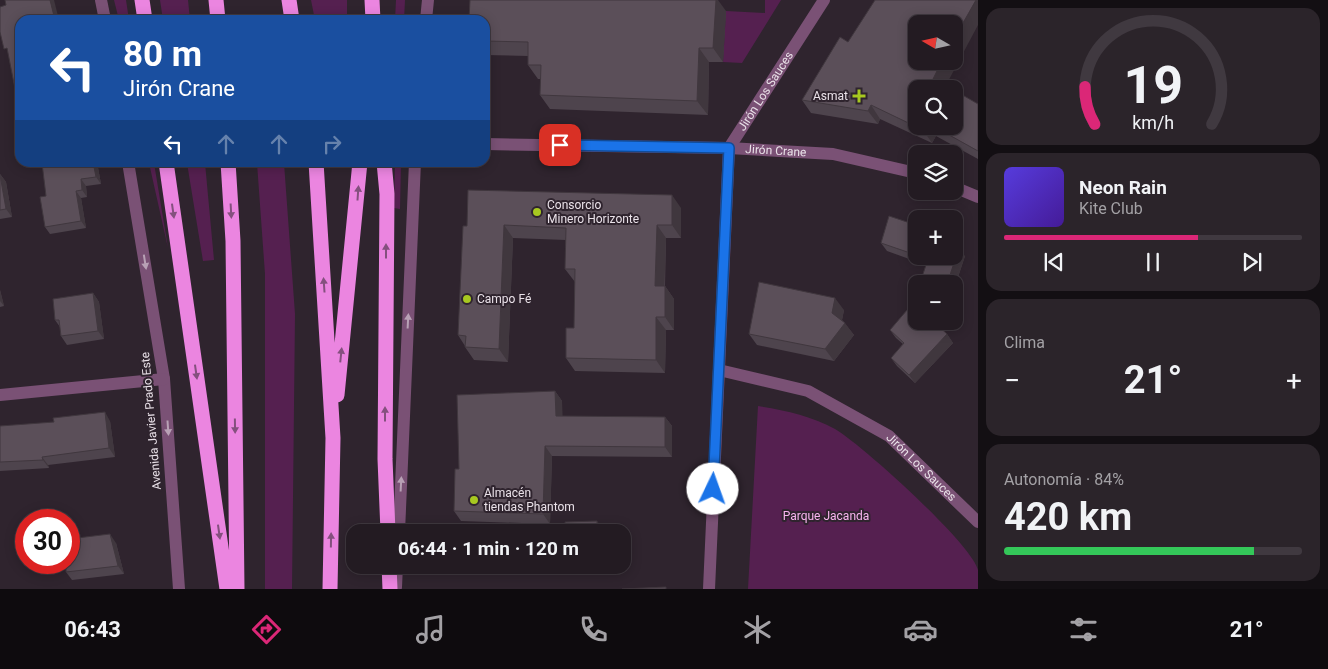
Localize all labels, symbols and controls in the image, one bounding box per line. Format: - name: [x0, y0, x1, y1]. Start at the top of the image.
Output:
- north arrow: [908, 15, 962, 70]
- map controls: [908, 15, 963, 330]
- text: 80 m: [123, 34, 202, 75]
- icon: left: [40, 35, 105, 100]
- street label: Jirón Los Sauces: [735, 49, 796, 133]
- text: 19: [1123, 55, 1183, 116]
- text: Jirón Crane: [123, 76, 235, 101]
- button: search: [908, 80, 963, 135]
- place label: Asmat: [813, 89, 848, 103]
- marker: Asmat: [852, 89, 866, 103]
- text: km/h: [1132, 112, 1174, 133]
- pin: [539, 124, 581, 166]
- icon: left: [159, 130, 187, 158]
- icon: ahead: [212, 130, 240, 158]
- icon: ahead: [265, 130, 293, 158]
- icon: right: [318, 130, 346, 158]
- icon: arrive: [546, 131, 574, 159]
- street label: Jirón Crane: [745, 142, 807, 159]
- button: layers: [908, 145, 963, 200]
- text: Neon Rain: [1079, 176, 1167, 199]
- one-way arrow: [354, 185, 362, 201]
- place label: Consorcio Minero Horizonte: [547, 198, 639, 226]
- text: Kite Club: [1079, 199, 1143, 218]
- one-way arrow: [169, 203, 177, 219]
- one-way arrow: [228, 203, 236, 219]
- marker: Consorcio Minero Horizonte: [531, 206, 543, 218]
- button: +: [908, 210, 963, 265]
- one-way arrow: [382, 243, 390, 259]
- icon: previous: [1040, 248, 1068, 276]
- icon: pause: [1139, 248, 1167, 276]
- icon: next: [1238, 248, 1266, 276]
- one-way arrow: [142, 255, 150, 271]
- button: −: [908, 275, 963, 330]
- one-way arrow: [319, 277, 327, 293]
- place label: Campo Fé: [477, 292, 531, 306]
- marker: Campo Fé: [461, 293, 473, 305]
- one-way arrow: [405, 313, 413, 329]
- text: Clima: [1004, 333, 1045, 352]
- one-way arrow: [338, 347, 346, 363]
- street label: Avenida Javier Prado Este: [138, 351, 164, 491]
- text: 21°: [1124, 358, 1182, 402]
- one-way arrow: [192, 364, 200, 380]
- text: −: [1004, 364, 1020, 397]
- text: +: [1286, 364, 1302, 397]
- one-way arrow: [381, 406, 389, 422]
- one-way arrow: [231, 418, 239, 434]
- one-way arrow: [164, 420, 172, 436]
- street label: Jirón Los Sauces: [883, 430, 959, 504]
- position arrow: [686, 462, 738, 514]
- text: Autonomía · 84%: [1004, 470, 1124, 489]
- one-way arrow: [397, 476, 405, 492]
- place label: Almacén tiendas Phantom: [484, 486, 575, 514]
- marker: Almacén tiendas Phantom: [468, 494, 480, 506]
- text: 420 km: [1004, 495, 1132, 539]
- speed limit sign: 30: [15, 509, 80, 574]
- park label: Parque Jacanda: [783, 509, 869, 523]
- one-way arrow: [215, 525, 223, 541]
- one-way arrow: [327, 532, 335, 548]
- text: 06:44 · 1 min · 120 m: [398, 537, 579, 560]
- icon: directions: [249, 612, 284, 647]
- icon: music: [413, 612, 448, 647]
- icon: phone: [576, 612, 611, 647]
- icon: climate: [740, 612, 775, 647]
- icon: car: [903, 612, 938, 647]
- icon: filters: [1066, 612, 1101, 647]
- text: 06:43: [64, 617, 121, 642]
- text: 21°: [1230, 617, 1264, 642]

